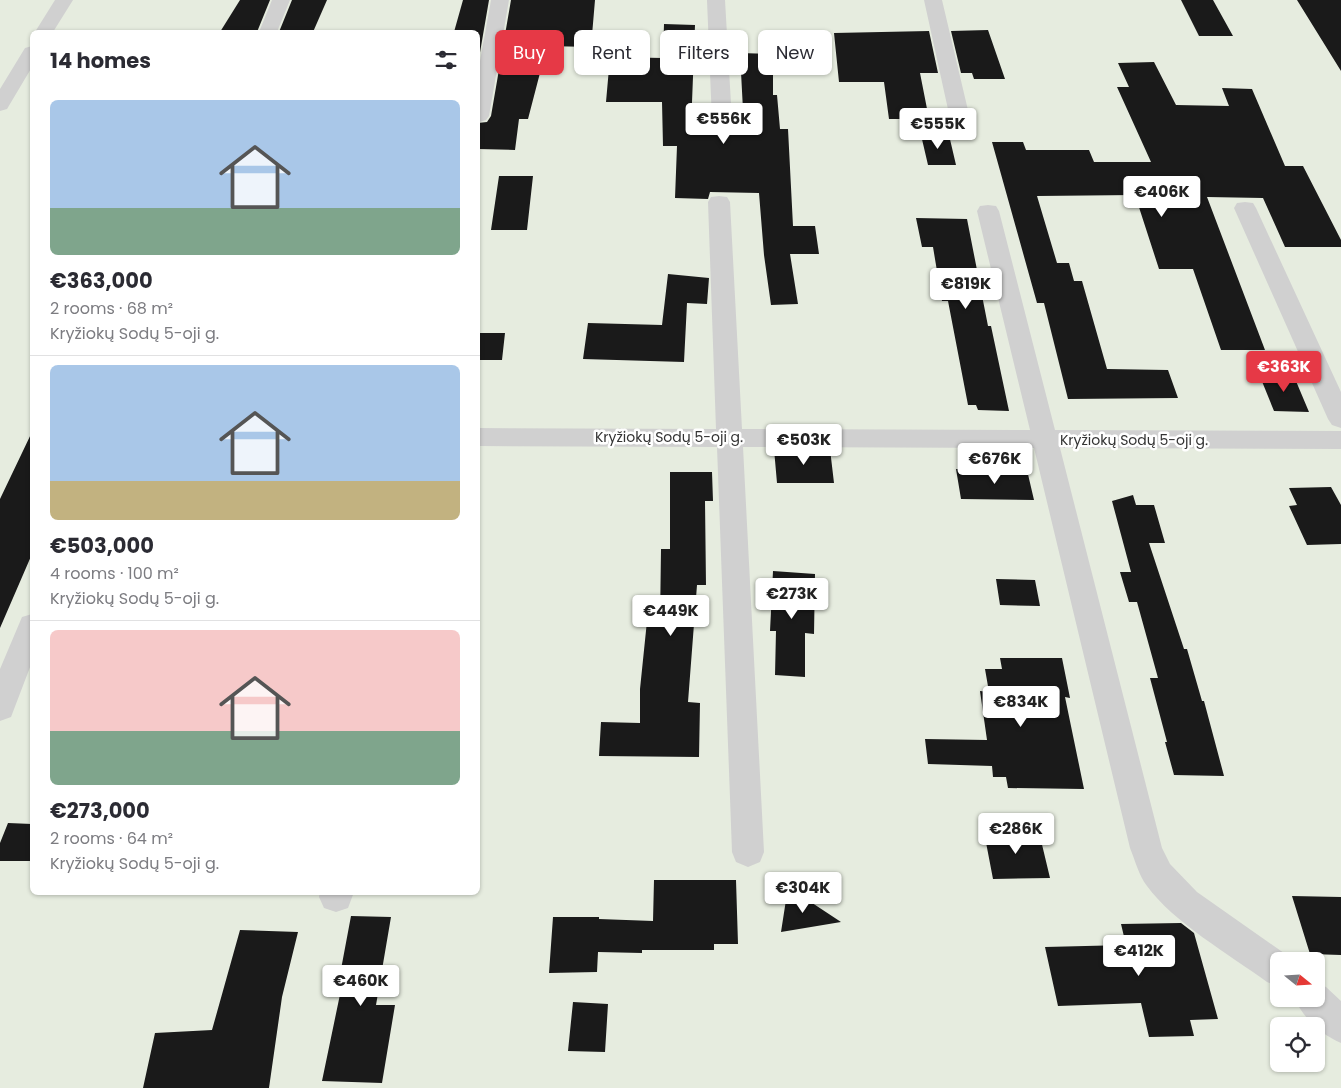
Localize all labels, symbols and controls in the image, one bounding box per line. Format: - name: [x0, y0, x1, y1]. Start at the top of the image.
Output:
- chip: Buy: [495, 30, 564, 75]
- chip: Rent: [574, 30, 650, 75]
- chip: Filters: [660, 30, 748, 75]
- chip: New: [758, 30, 832, 75]
- text: 14 homes: [50, 46, 151, 75]
- icon: filters: [432, 46, 460, 74]
- pin: €556K: [689, 102, 759, 145]
- text: €556K: [697, 107, 751, 130]
- pin: €555K: [903, 108, 973, 150]
- text: €555K: [910, 112, 966, 135]
- icon: home: [210, 132, 300, 222]
- pin: €406K: [1127, 176, 1197, 218]
- text: €406K: [1134, 180, 1190, 203]
- text: €363,000: [50, 266, 153, 295]
- pin: €819K: [931, 268, 1001, 310]
- text: €819K: [941, 272, 991, 295]
- text: 2 rooms · 68 m²: [50, 297, 173, 320]
- text: Kryžiokų Sodų 5-oji g.: [50, 322, 219, 345]
- pin: €363K: [1249, 350, 1319, 393]
- text: €363K: [1257, 355, 1311, 378]
- icon: home: [210, 398, 300, 488]
- pin: €503K: [769, 424, 839, 466]
- street label: Kryžiokų Sodų 5-oji g.: [595, 427, 743, 447]
- text: €503K: [777, 428, 831, 451]
- street label: Kryžiokų Sodų 5-oji g.: [1060, 430, 1208, 450]
- pin: €676K: [960, 442, 1030, 485]
- text: €676K: [969, 447, 1021, 470]
- text: €503,000: [50, 531, 154, 560]
- text: 4 rooms · 100 m²: [50, 562, 179, 585]
- pin: €273K: [757, 578, 827, 620]
- text: €273K: [766, 582, 818, 605]
- text: Kryžiokų Sodų 5-oji g.: [50, 587, 219, 610]
- pin: €449K: [636, 594, 706, 637]
- text: €449K: [643, 599, 699, 622]
- icon: home: [210, 663, 300, 753]
- pin: €834K: [986, 686, 1056, 728]
- text: €834K: [994, 690, 1048, 713]
- text: €273,000: [50, 796, 150, 825]
- pin: €286K: [981, 812, 1051, 855]
- text: €286K: [989, 817, 1043, 840]
- text: 2 rooms · 64 m²: [50, 827, 173, 850]
- text: Kryžiokų Sodų 5-oji g.: [50, 852, 219, 875]
- pin: €304K: [768, 872, 838, 914]
- text: €304K: [776, 876, 830, 899]
- pin: €412K: [1104, 934, 1174, 977]
- text: €412K: [1114, 939, 1164, 962]
- north arrow: [1270, 952, 1325, 1008]
- map controls: [1270, 952, 1325, 1072]
- pin: €460K: [326, 964, 396, 1007]
- text: €460K: [333, 969, 389, 992]
- button: locate: [1270, 1017, 1325, 1072]

